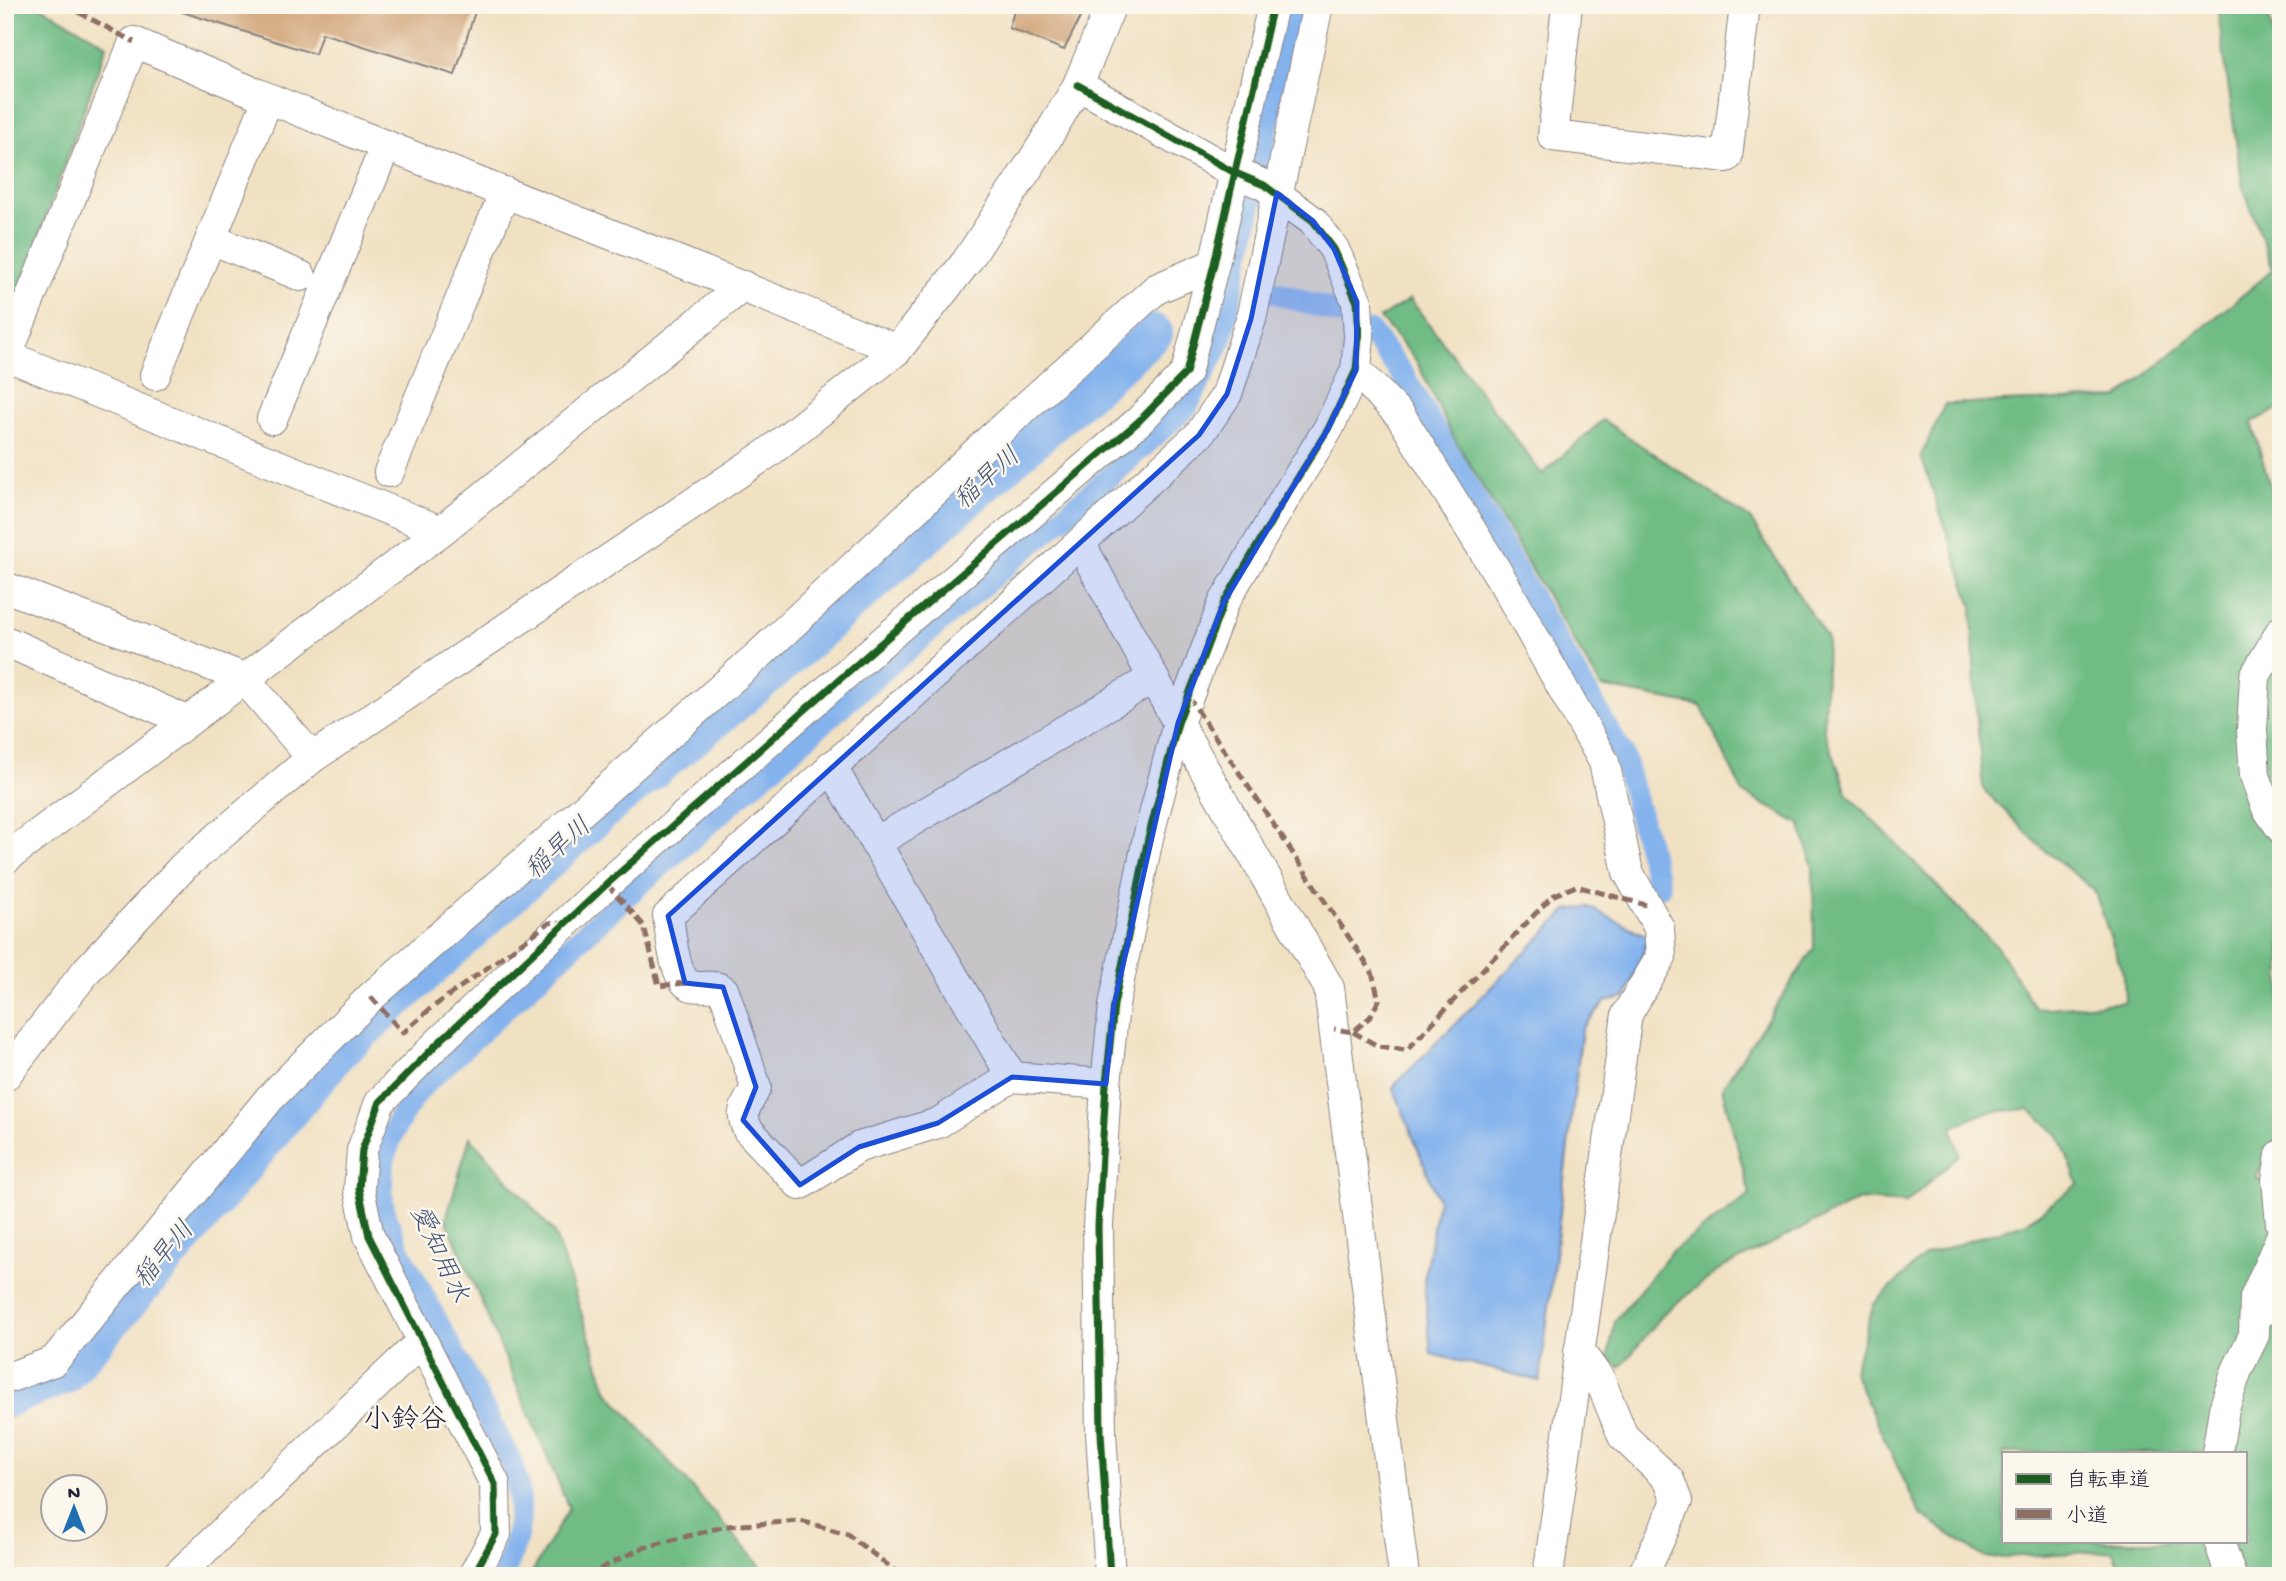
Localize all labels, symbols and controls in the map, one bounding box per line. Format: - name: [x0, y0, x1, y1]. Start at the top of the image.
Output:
- water label: 稲早川: [949, 442, 1028, 518]
- water label: 稲早川: [520, 812, 599, 888]
- water label: 愛知用水: [401, 1200, 475, 1309]
- water label: 稲早川: [128, 1216, 203, 1296]
- district label: 小鈴谷: [363, 1404, 447, 1438]
- legend: [2002, 1452, 2248, 1542]
- text: 自転車道: [2066, 1468, 2150, 1495]
- north arrow: [38, 1472, 108, 1542]
- text: N: [68, 1483, 80, 1506]
- text: 小道: [2066, 1505, 2108, 1531]

